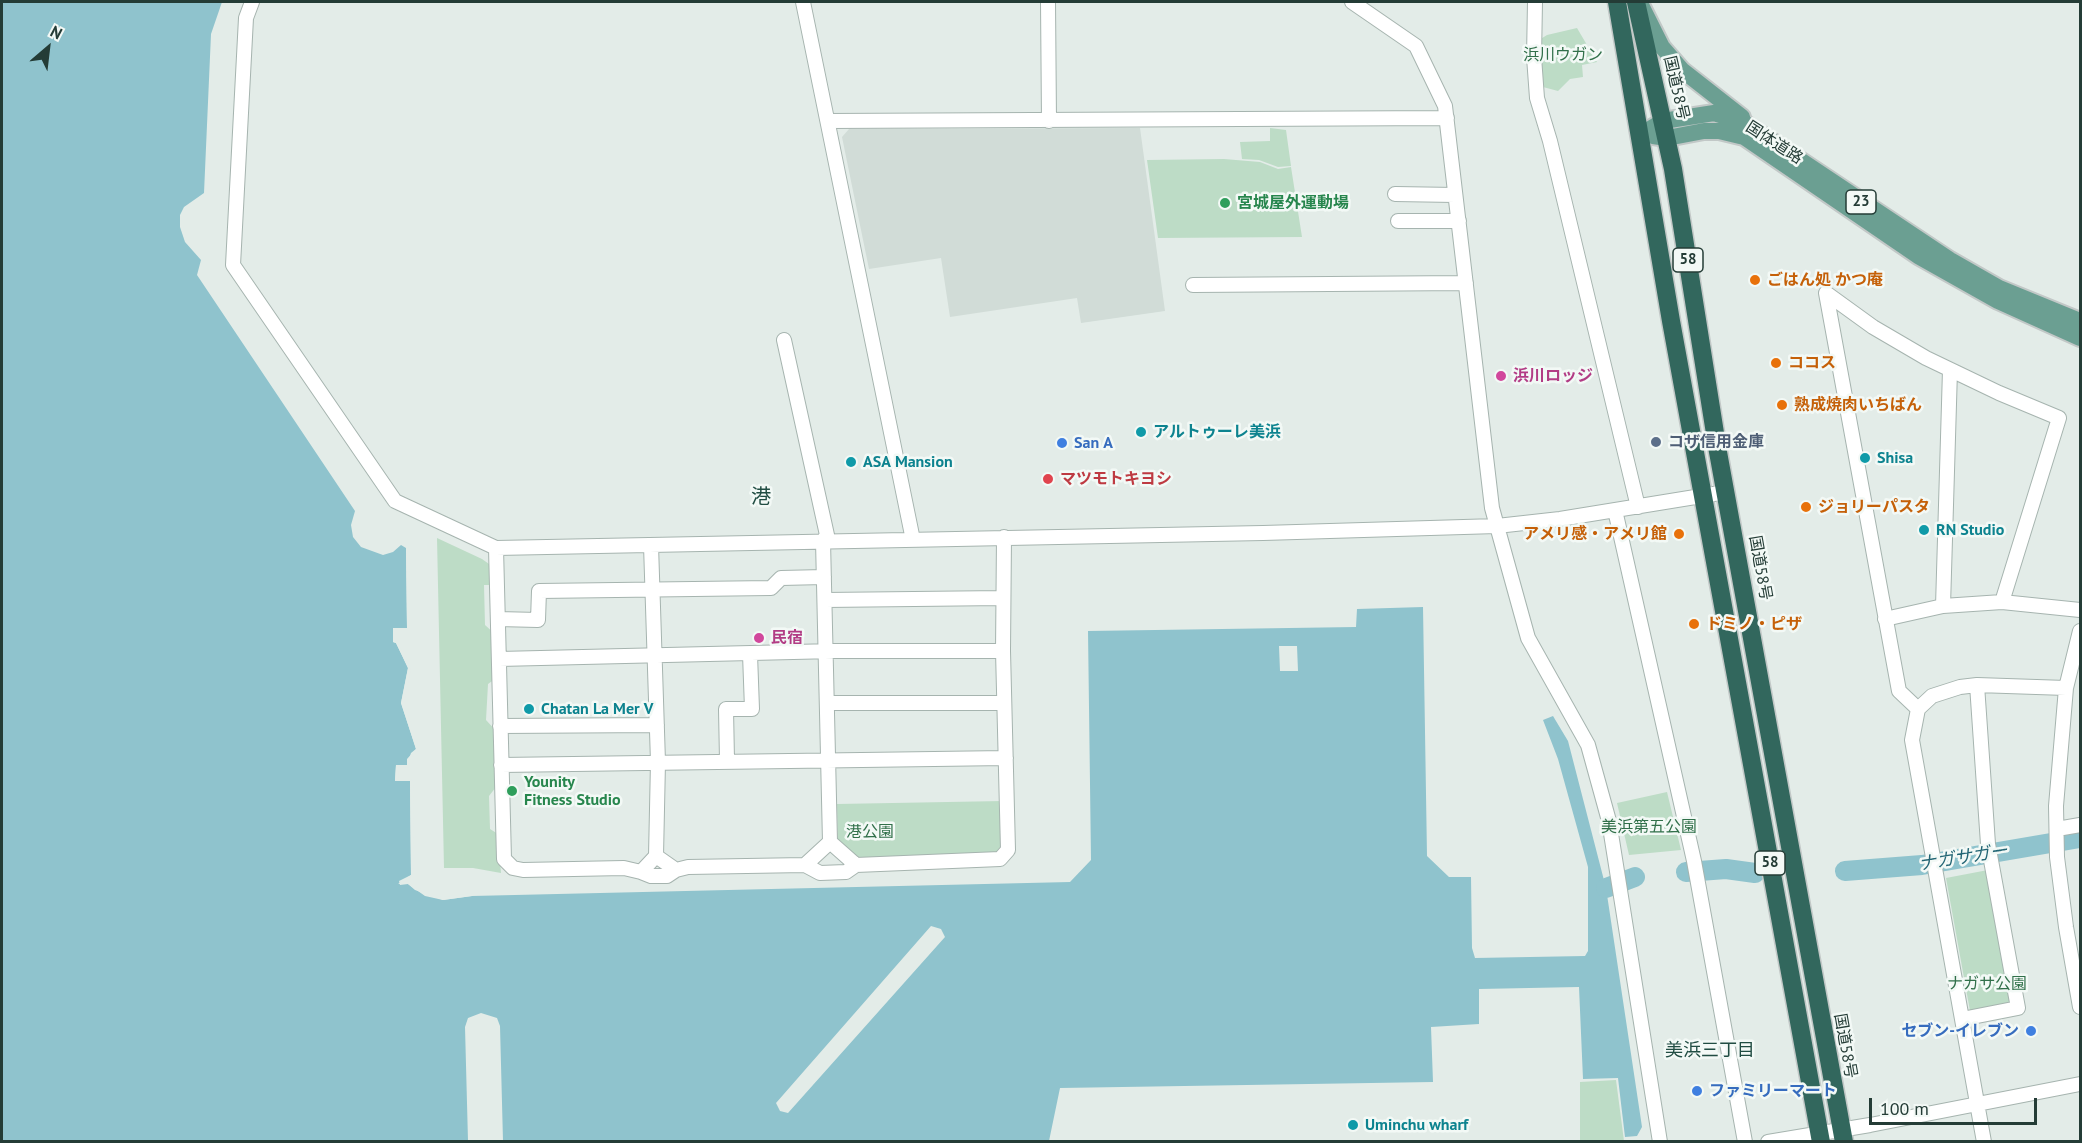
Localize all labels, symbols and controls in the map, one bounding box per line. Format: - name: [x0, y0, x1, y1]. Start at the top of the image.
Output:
- north arrow: [18, 18, 78, 78]
- text: N: [47, 21, 66, 43]
- park label: 浜川ウガン: [1523, 45, 1603, 65]
- street label: 国道58号: [1659, 54, 1693, 122]
- street label: 国体道路: [1742, 118, 1806, 168]
- road number: 23: [1846, 190, 1876, 214]
- place label: 宮城屋外運動場: [1237, 193, 1349, 213]
- marker: 宮城屋外運動場: [1218, 196, 1232, 210]
- road number: 58: [1673, 248, 1703, 272]
- place label: ごはん処 かつ庵: [1767, 270, 1883, 290]
- marker: ごはん処 かつ庵: [1748, 273, 1762, 287]
- place label: ココス: [1788, 353, 1836, 373]
- marker: ココス: [1769, 356, 1783, 370]
- place label: 浜川ロッジ: [1513, 366, 1593, 386]
- marker: 浜川ロッジ: [1494, 369, 1508, 383]
- place label: 熟成焼肉いちばん: [1794, 395, 1922, 415]
- marker: 熟成焼肉いちばん: [1775, 398, 1789, 412]
- place label: アルトゥーレ美浜: [1153, 422, 1281, 442]
- marker: アルトゥーレ美浜: [1134, 425, 1148, 439]
- place label: コザ信用金庫: [1668, 432, 1764, 452]
- place label: San A: [1074, 433, 1113, 453]
- marker: コザ信用金庫: [1649, 435, 1663, 449]
- marker: San A: [1055, 436, 1069, 450]
- place label: Shisa: [1877, 448, 1913, 468]
- marker: Shisa: [1858, 451, 1872, 465]
- place label: ASA Mansion: [863, 452, 953, 472]
- marker: ASA Mansion: [844, 455, 858, 469]
- place label: マツモトキヨシ: [1060, 469, 1172, 489]
- marker: マツモトキヨシ: [1041, 472, 1055, 486]
- district label: 港: [751, 485, 771, 509]
- place label: ジョリーパスタ: [1818, 497, 1930, 517]
- marker: ジョリーパスタ: [1799, 500, 1813, 514]
- place label: RN Studio: [1936, 520, 2004, 540]
- marker: RN Studio: [1917, 523, 1931, 537]
- place label: アメリ感・アメリ館: [1523, 524, 1667, 544]
- marker: アメリ感・アメリ館: [1672, 527, 1686, 541]
- street label: 国道58号: [1745, 534, 1775, 602]
- place label: ドミノ・ピザ: [1706, 614, 1802, 634]
- marker: ドミノ・ピザ: [1687, 617, 1701, 631]
- place label: 民宿: [771, 628, 803, 648]
- marker: 民宿: [752, 631, 766, 645]
- place label: Chatan La Mer V: [541, 699, 653, 719]
- marker: Chatan La Mer V: [522, 702, 536, 716]
- place label: Younity Fitness Studio: [524, 772, 621, 810]
- marker: Younity Fitness Studio: [505, 784, 519, 798]
- park label: 美浜第五公園: [1601, 817, 1697, 837]
- park label: 港公園: [846, 822, 894, 842]
- water label: ナガサガー: [1917, 840, 2009, 876]
- road number: 58: [1755, 851, 1785, 875]
- park label: ナガサ公園: [1947, 974, 2027, 994]
- street label: 国道58号: [1830, 1012, 1860, 1080]
- place label: セブン-イレブン: [1901, 1021, 2019, 1041]
- marker: セブン-イレブン: [2024, 1024, 2038, 1038]
- district label: 美浜三丁目: [1665, 1040, 1755, 1062]
- place label: ファミリーマート: [1709, 1081, 1837, 1101]
- marker: ファミリーマート: [1690, 1084, 1704, 1098]
- scale bar: [1872, 1086, 2040, 1124]
- text: 100 m: [1880, 1097, 1929, 1120]
- place label: Uminchu wharf: [1365, 1115, 1468, 1135]
- marker: Uminchu wharf: [1346, 1118, 1360, 1132]

